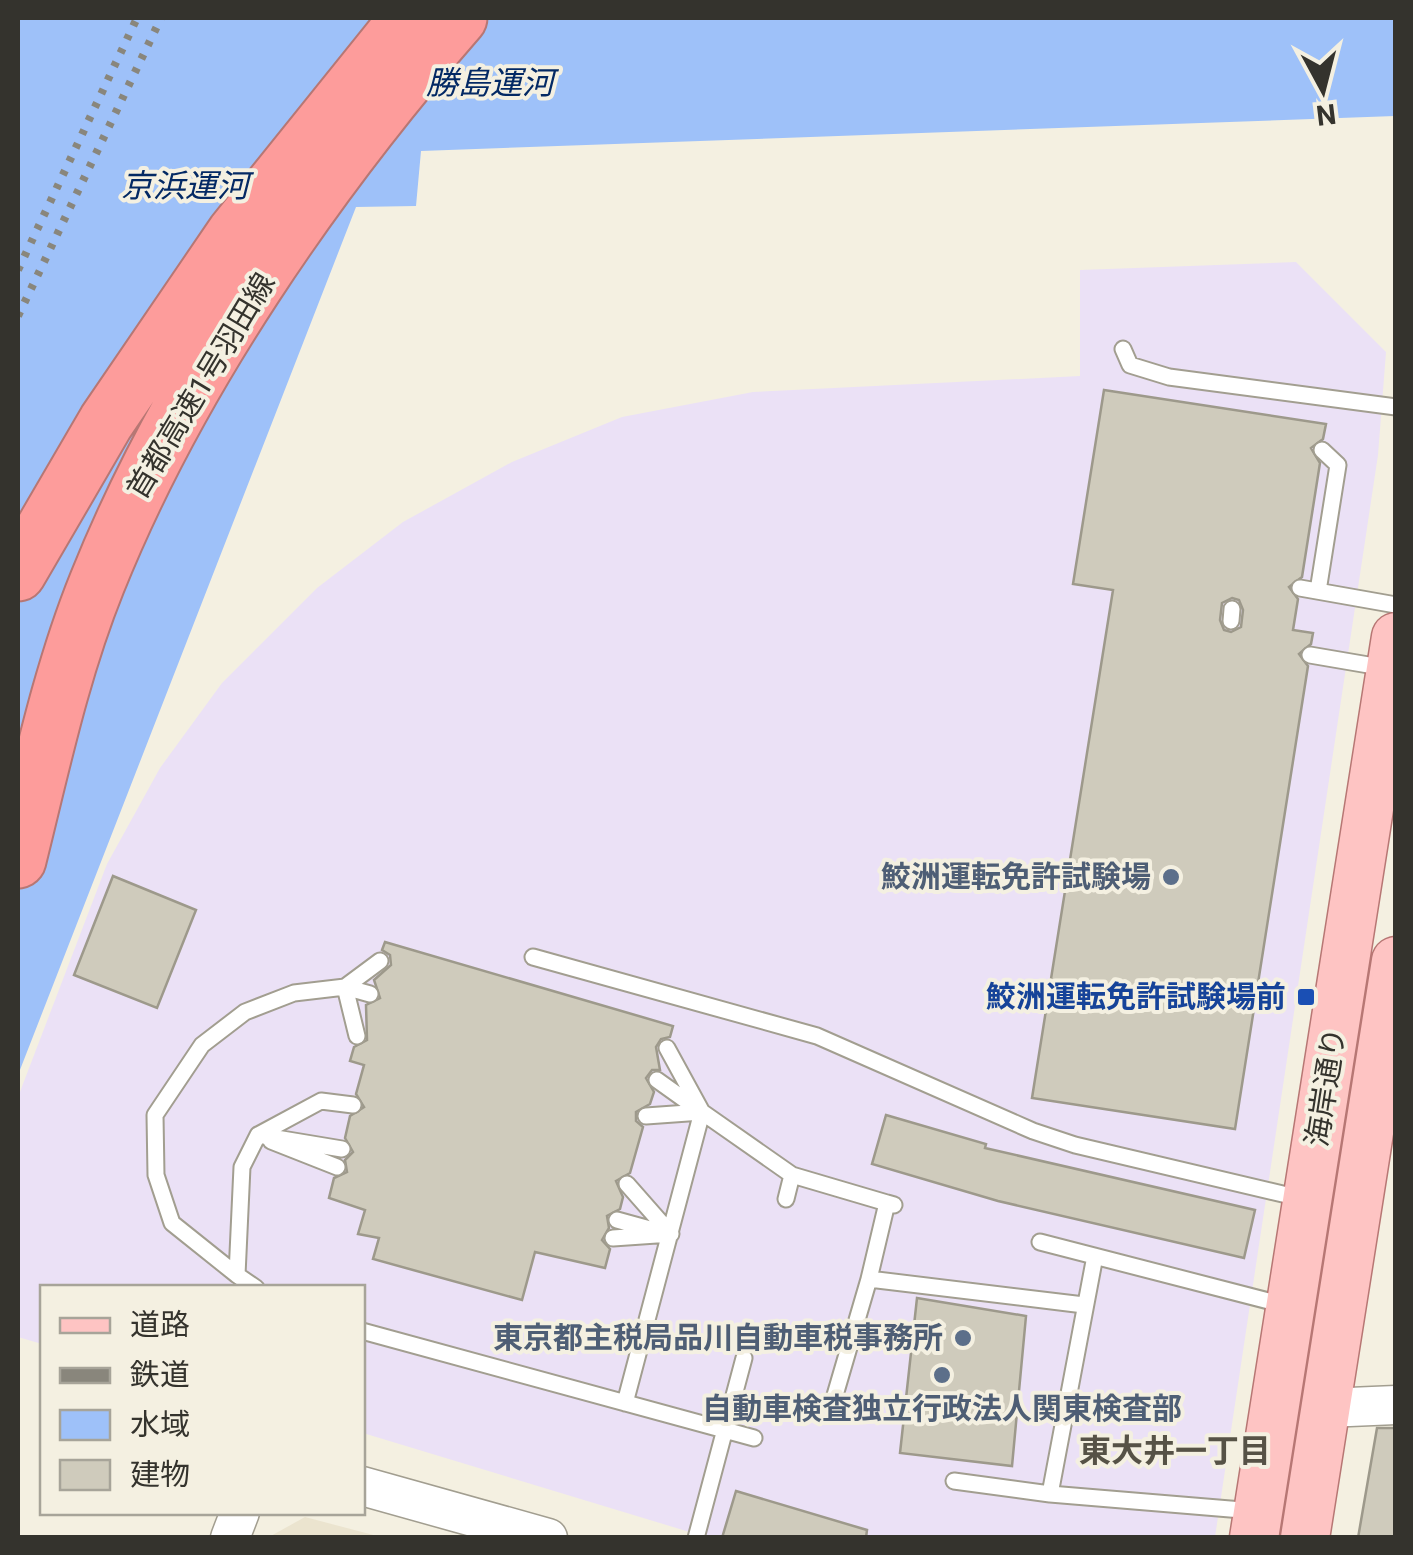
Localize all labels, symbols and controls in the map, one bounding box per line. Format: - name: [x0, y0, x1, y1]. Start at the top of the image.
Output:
- north arrow: [1273, 40, 1373, 140]
- water label: 勝島運河: [426, 64, 560, 102]
- text: N: [1314, 97, 1338, 132]
- water label: 京浜運河: [121, 167, 255, 205]
- street label: 首都高速1号羽田線: [119, 267, 282, 505]
- place label: 鮫洲運転免許試験場: [881, 859, 1151, 894]
- marker: 鮫洲運転免許試験場: [1160, 866, 1182, 888]
- place label: 鮫洲運転免許試験場前: [986, 979, 1286, 1014]
- marker: 鮫洲運転免許試験場前: [1295, 986, 1317, 1008]
- street label: 海岸通り: [1299, 1025, 1352, 1149]
- legend: [40, 1285, 365, 1515]
- text: 道路: [130, 1307, 190, 1342]
- place label: 東京都主税局品川自動車税事務所: [493, 1320, 943, 1355]
- marker: 東京都主税局品川自動車税事務所: [952, 1327, 974, 1349]
- text: 鉄道: [130, 1357, 190, 1392]
- marker: 自動車検査独立行政法人関東検査部: [931, 1364, 953, 1386]
- place label: 自動車検査独立行政法人関東検査部: [702, 1391, 1182, 1426]
- text: 水域: [130, 1407, 190, 1442]
- district label: 東大井一丁目: [1079, 1432, 1271, 1470]
- text: 建物: [130, 1457, 190, 1492]

